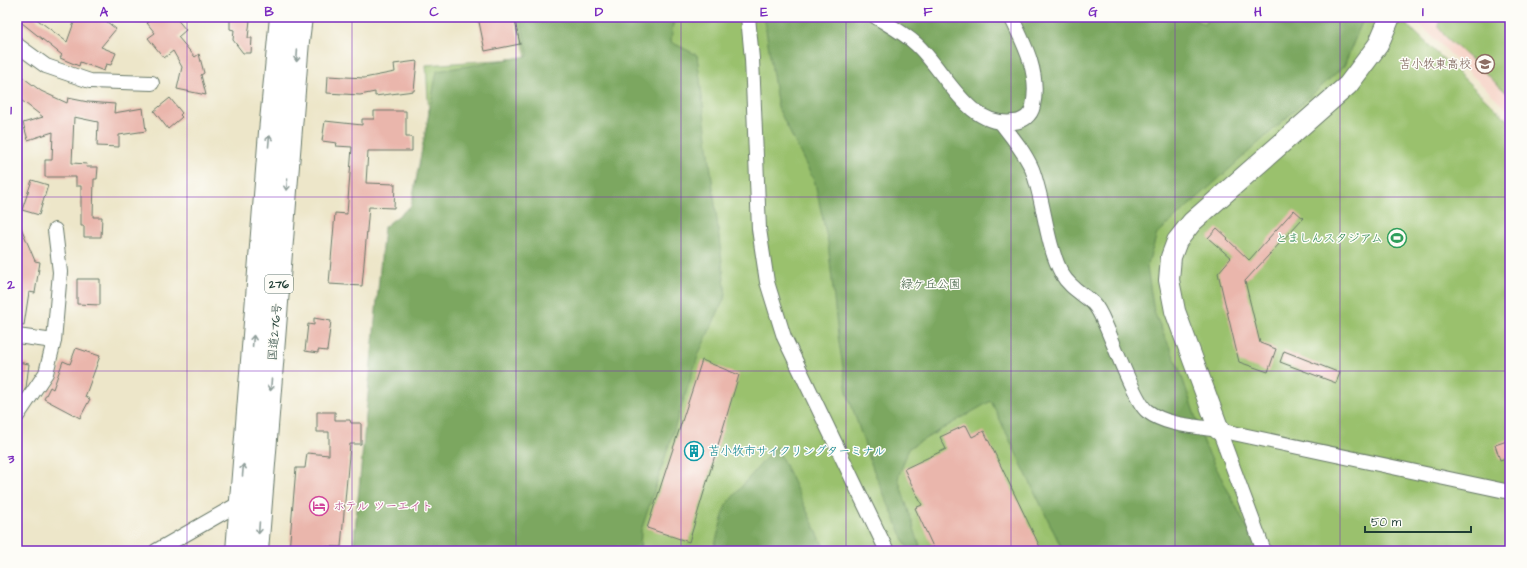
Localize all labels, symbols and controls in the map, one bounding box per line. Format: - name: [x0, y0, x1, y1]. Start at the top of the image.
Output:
- text: A: [100, 3, 109, 21]
- text: B: [264, 3, 274, 21]
- text: C: [429, 3, 439, 21]
- text: D: [595, 3, 604, 21]
- text: E: [760, 3, 768, 21]
- text: F: [923, 3, 933, 21]
- text: G: [1088, 3, 1098, 21]
- text: H: [1254, 3, 1262, 21]
- text: I: [1422, 3, 1424, 21]
- one-way arrow: [293, 49, 300, 62]
- school or university icon: 苫小牧東高校: [1474, 53, 1496, 75]
- place label: 苫小牧東高校: [1399, 56, 1471, 73]
- text: 1: [10, 101, 12, 119]
- one-way arrow: [266, 135, 273, 148]
- one-way arrow: [283, 178, 291, 191]
- sports icon: とましんスタジアム: [1386, 227, 1408, 249]
- place label: とましんスタジアム: [1275, 230, 1383, 247]
- road number: 276: [265, 275, 293, 293]
- text: 2: [6, 276, 15, 294]
- park label: 緑ケ丘公園: [901, 276, 961, 293]
- street label: 国道276号: [264, 302, 286, 362]
- one-way arrow: [250, 335, 257, 348]
- one-way arrow: [267, 378, 275, 391]
- building icon: 苫小牧市サイクリングターミナル: [683, 440, 705, 462]
- place label: 苫小牧市サイクリングターミナル: [708, 443, 885, 460]
- text: 3: [7, 450, 15, 468]
- one-way arrow: [239, 464, 247, 477]
- hotel icon: ホテル ツーエイト: [308, 495, 330, 517]
- place label: ホテル ツーエイト: [333, 498, 433, 515]
- scale bar: [1365, 508, 1471, 534]
- text: 50 m: [1371, 514, 1402, 531]
- one-way arrow: [255, 521, 262, 534]

